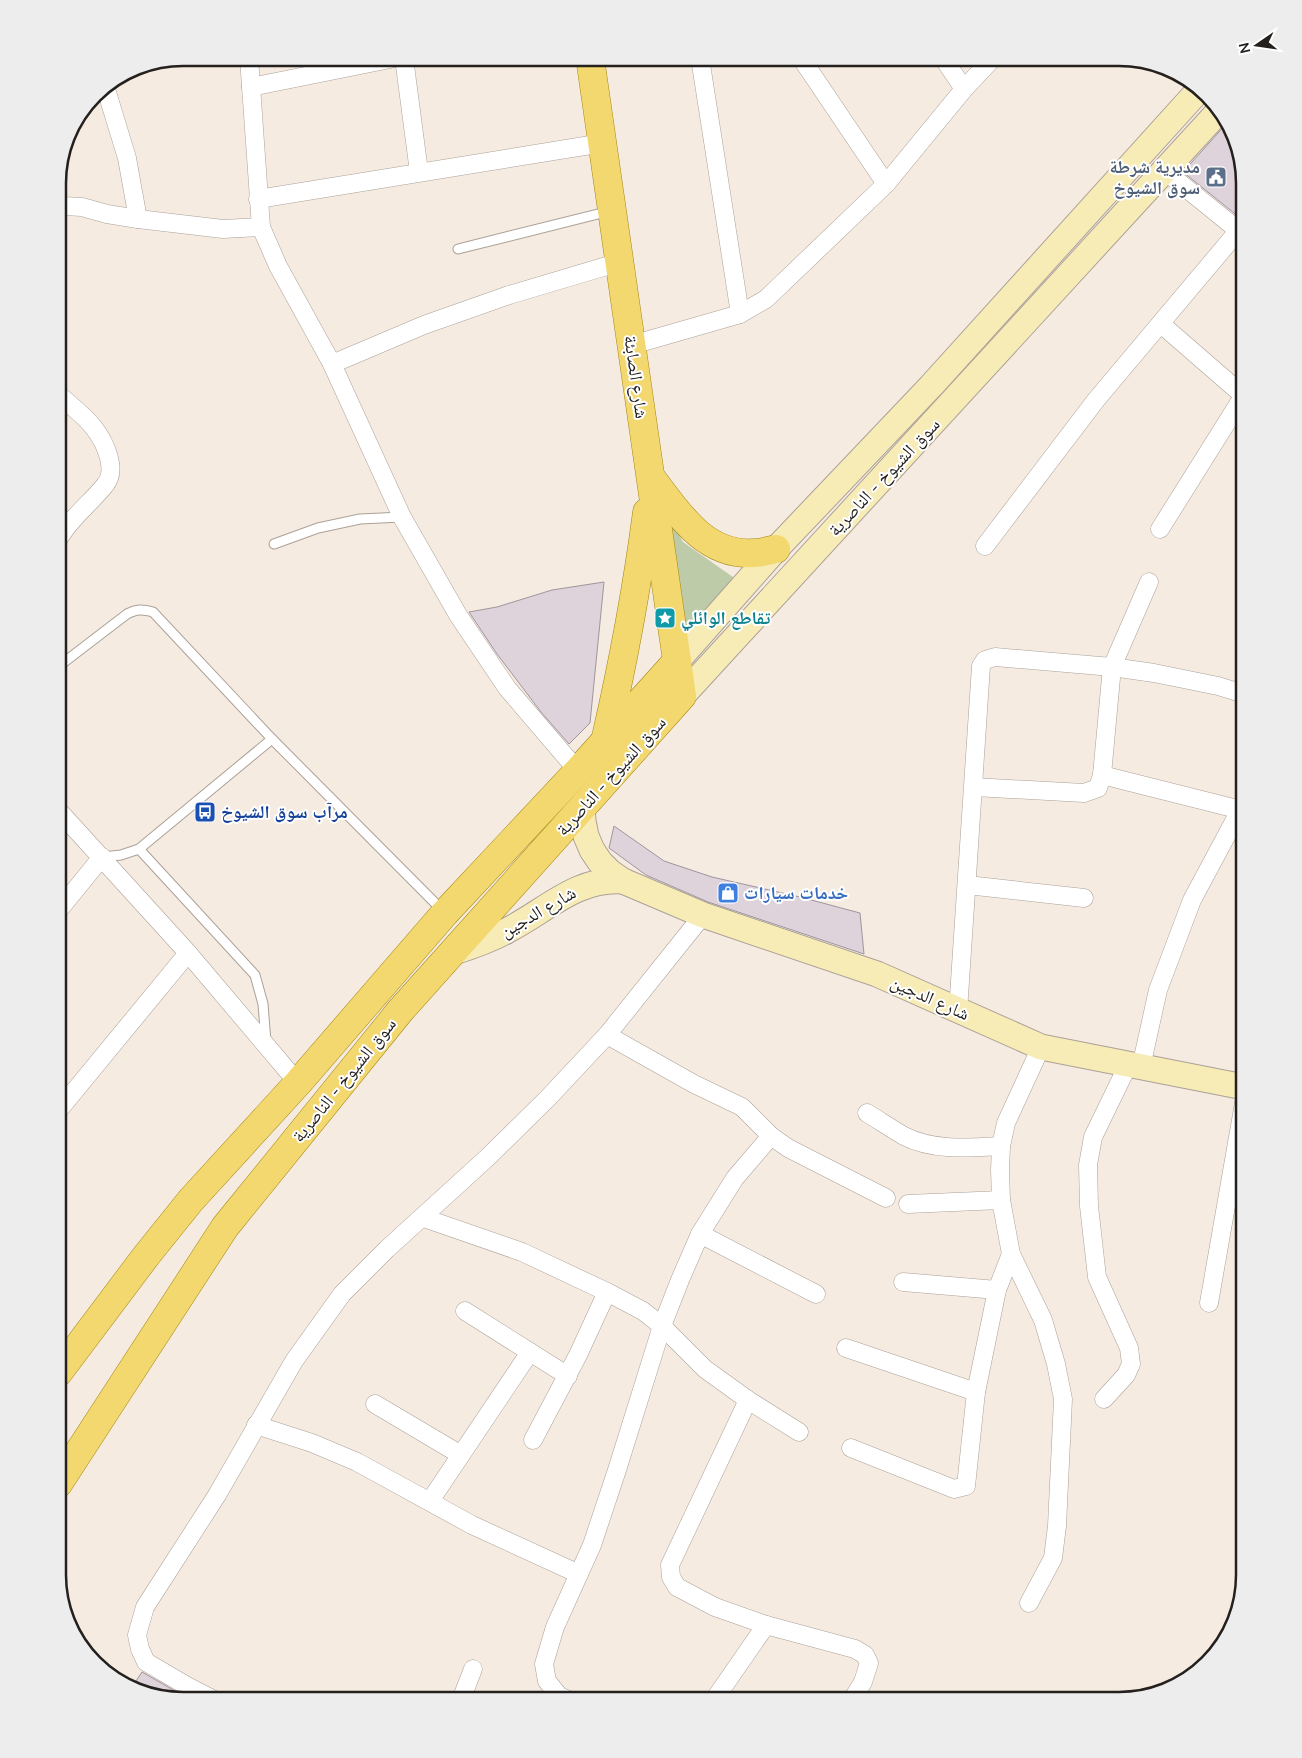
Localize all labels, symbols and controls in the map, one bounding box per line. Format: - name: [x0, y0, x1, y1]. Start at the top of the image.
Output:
- north arrow: [1232, 20, 1282, 70]
- text: N: [1234, 41, 1255, 55]
- place label: مديرية شرطة سوق الشيوخ: [1109, 155, 1200, 200]
- public building icon: مديرية شرطة سوق الشيوخ: [1204, 165, 1228, 189]
- street label: شارع الصابئة: [618, 334, 654, 420]
- street label: سوق الشيوخ - الناصرية: [823, 413, 945, 541]
- place icon: تقاطع الوائلي: [653, 606, 677, 630]
- place label: تقاطع الوائلي: [681, 606, 771, 632]
- street label: سوق الشيوخ - الناصرية: [551, 711, 671, 841]
- bus stop icon: مرآب سوق الشيوخ: [193, 800, 217, 824]
- place label: مرآب سوق الشيوخ: [221, 800, 348, 824]
- street label: شارع الدجين: [496, 881, 580, 943]
- shop icon: خدمات سيارات: [716, 881, 740, 905]
- place label: خدمات سيارات: [744, 881, 848, 905]
- street label: شارع الدجين: [887, 970, 973, 1026]
- street label: سوق الشيوخ - الناصرية: [286, 1013, 402, 1147]

